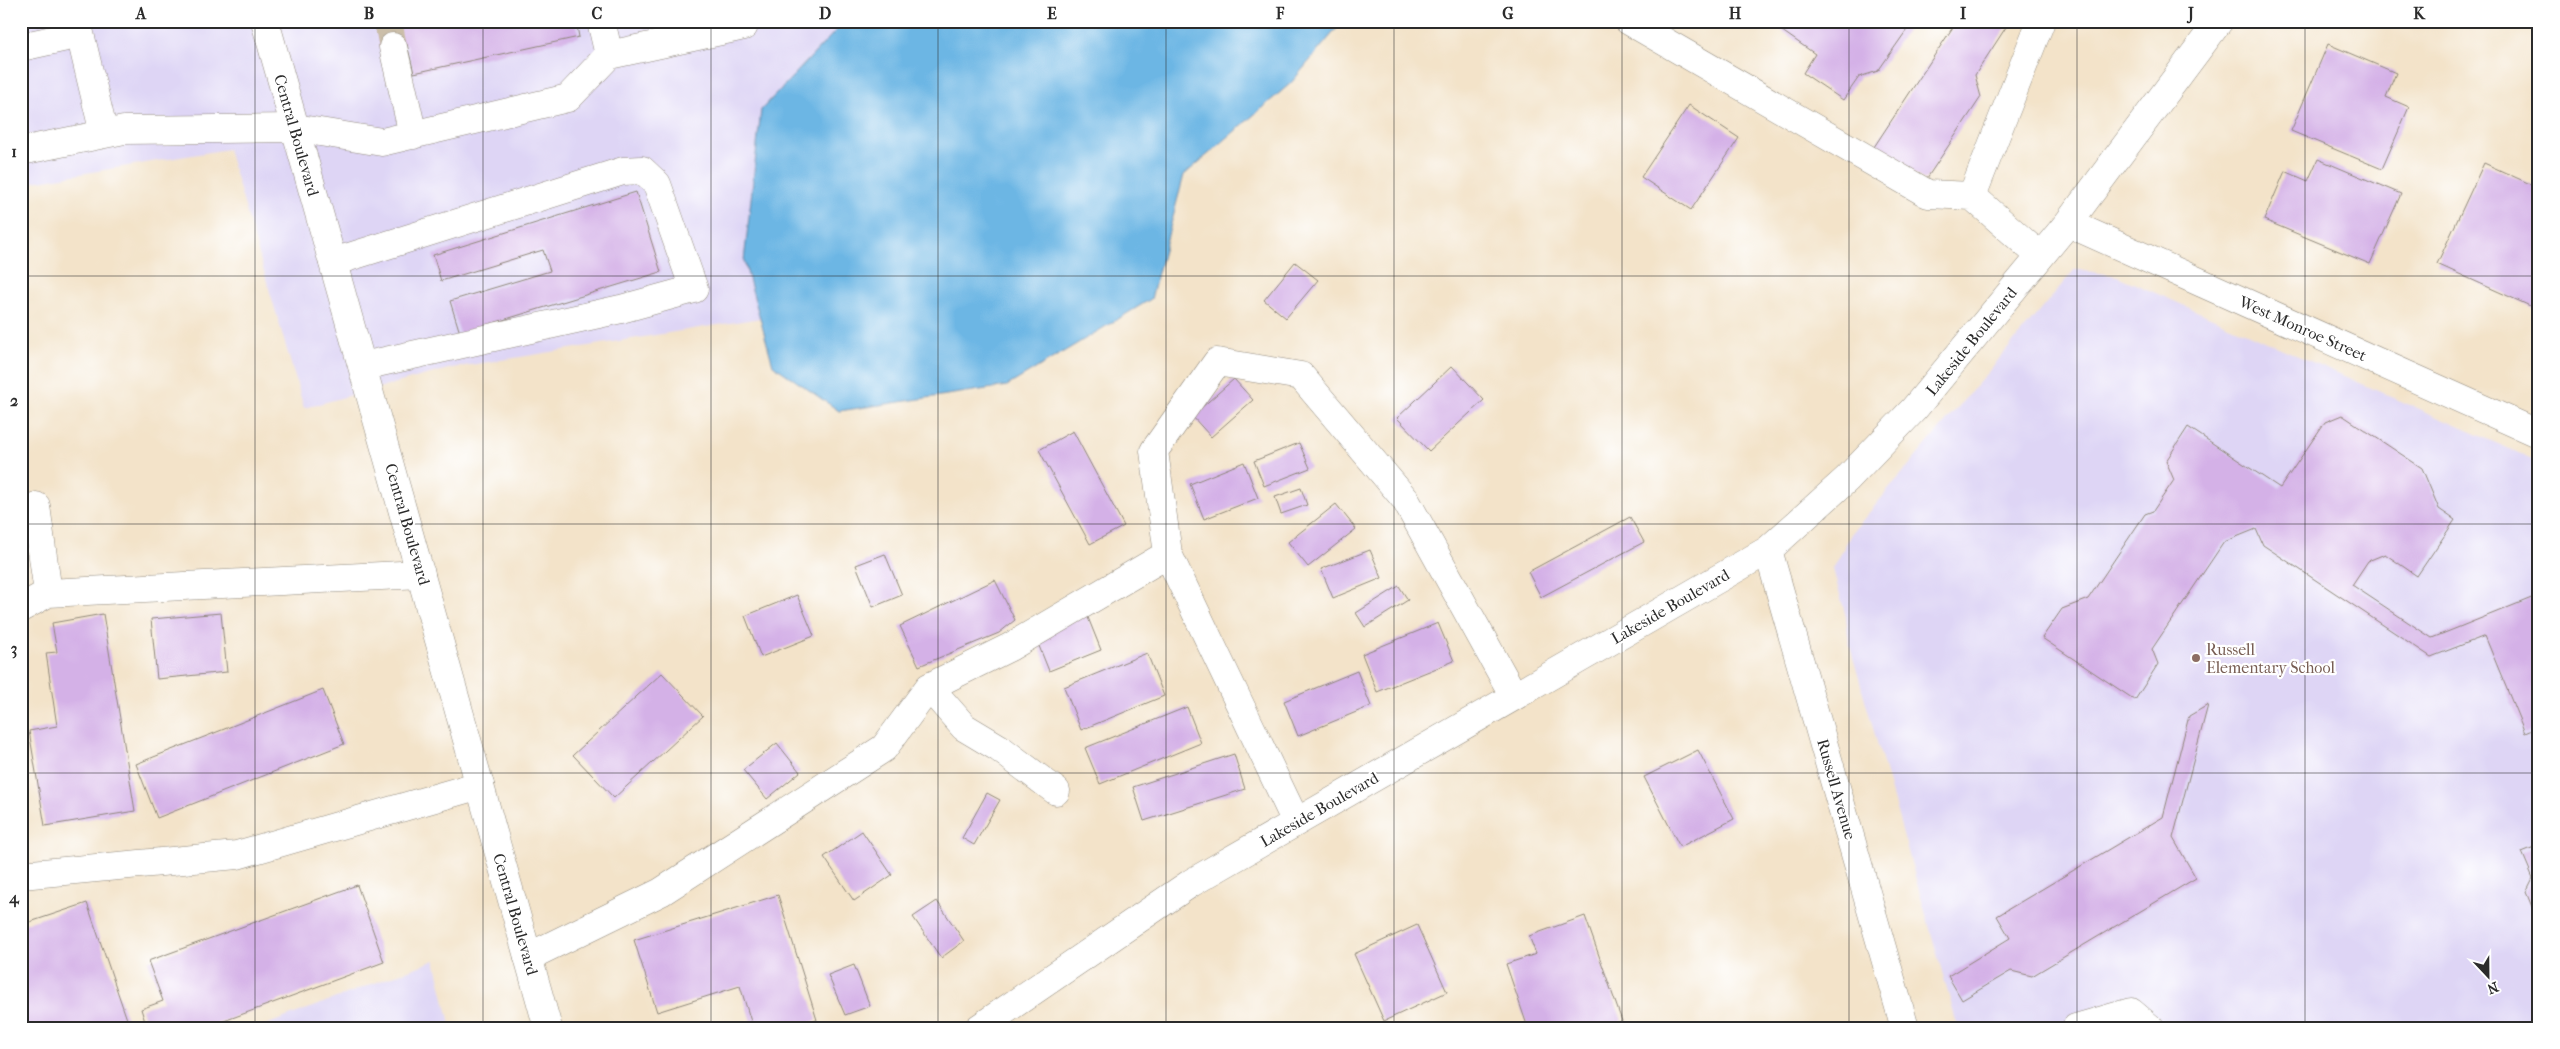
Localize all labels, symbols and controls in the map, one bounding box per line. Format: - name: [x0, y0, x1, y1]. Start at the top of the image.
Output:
- text: A: [135, 4, 147, 23]
- text: B: [364, 4, 374, 23]
- text: C: [592, 4, 603, 23]
- text: D: [819, 4, 831, 23]
- text: E: [1047, 4, 1057, 23]
- text: F: [1275, 4, 1285, 23]
- text: G: [1502, 4, 1514, 23]
- text: H: [1729, 4, 1742, 23]
- text: I: [1960, 4, 1967, 23]
- text: J: [2186, 4, 2194, 24]
- text: K: [2413, 4, 2426, 23]
- street label: Central Boulevard: [270, 72, 323, 198]
- text: 1: [11, 142, 17, 161]
- street label: Lakeside Boulevard: [1922, 283, 2021, 399]
- street label: West Monroe Street: [2235, 291, 2370, 365]
- text: 2: [10, 391, 18, 410]
- street label: Central Boulevard: [381, 461, 434, 587]
- street label: Lakeside Boulevard: [1608, 565, 1733, 648]
- text: 3: [11, 639, 17, 659]
- place label: Russell Elementary School: [2206, 640, 2335, 677]
- marker: Russell Elementary School: [2190, 652, 2202, 664]
- street label: Russell Avenue: [1813, 737, 1860, 842]
- street label: Lakeside Boulevard: [1257, 768, 1382, 851]
- street label: Central Boulevard: [489, 851, 542, 977]
- text: 4: [8, 888, 20, 908]
- north arrow: [2462, 952, 2512, 1002]
- text: N: [2484, 978, 2501, 998]

